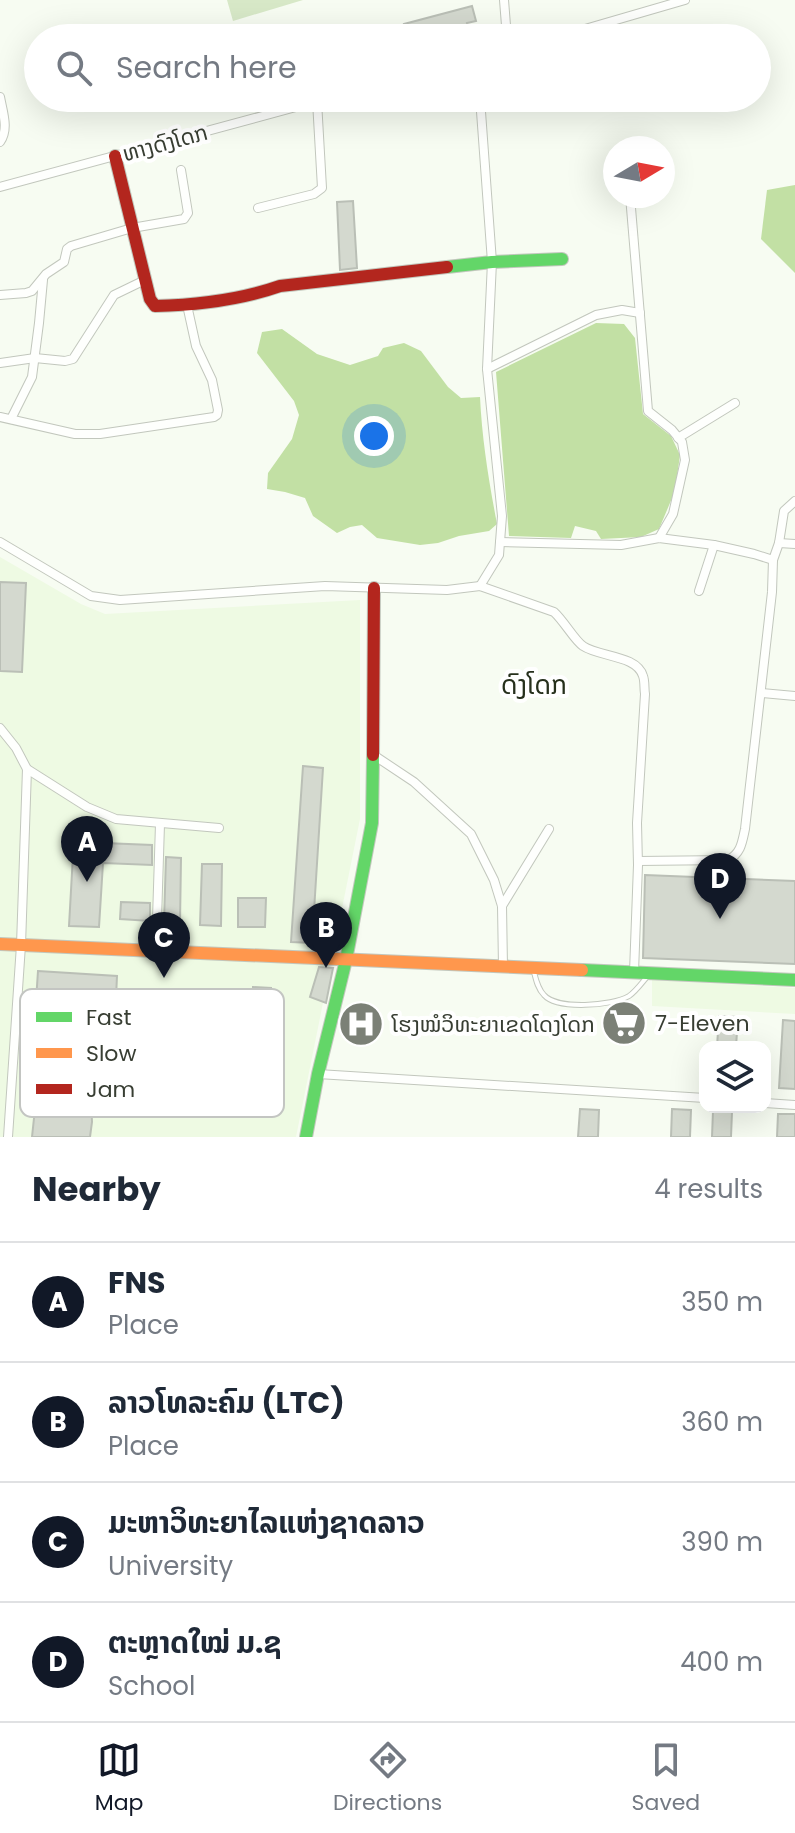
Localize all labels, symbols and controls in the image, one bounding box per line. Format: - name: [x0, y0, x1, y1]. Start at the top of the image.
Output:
- search box: [24, 24, 771, 112]
- icon: search: [52, 46, 96, 90]
- text: Search here: [116, 46, 297, 89]
- street label: ທາງດົງໂດກ: [119, 117, 211, 169]
- north arrow: [603, 136, 675, 208]
- your location: [354, 416, 394, 456]
- district label: ດົງໂດກ: [501, 667, 567, 703]
- pin: A: [61, 816, 113, 882]
- pin: D: [694, 853, 746, 919]
- pin: B: [300, 902, 352, 968]
- pin: C: [138, 912, 190, 978]
- legend: [20, 989, 284, 1117]
- supermarket icon: 7-Eleven: [600, 999, 648, 1047]
- hospital icon: ໂຮງໝໍວິທະຍາເຂດໂດງໂດກ: [337, 1000, 385, 1048]
- text: Fast: [86, 1002, 131, 1033]
- place label: 7-Eleven: [655, 1008, 750, 1039]
- place label: ໂຮງໝໍວິທະຍາເຂດໂດງໂດກ: [391, 1009, 595, 1040]
- text: Slow: [86, 1038, 136, 1069]
- map controls: [699, 1041, 771, 1113]
- button: layers: [699, 1041, 771, 1113]
- text: Jam: [86, 1074, 135, 1105]
- text: Nearby: [32, 1165, 161, 1213]
- text: 4 results: [654, 1171, 763, 1207]
- text: FNS: [108, 1261, 165, 1304]
- text: A: [48, 1284, 68, 1320]
- text: 350 m: [681, 1284, 763, 1320]
- text: Place: [108, 1307, 179, 1343]
- text: ລາວໂທລະຄົມ (LTC): [108, 1381, 345, 1424]
- text: B: [49, 1404, 67, 1440]
- text: 360 m: [681, 1404, 763, 1440]
- text: Place: [108, 1428, 179, 1464]
- text: ມະຫາວິທະຍາໄລແຫ່ງຊາດລາວ: [108, 1501, 425, 1544]
- text: C: [48, 1524, 68, 1560]
- text: 390 m: [681, 1524, 763, 1560]
- text: University: [108, 1548, 233, 1584]
- text: ຕະຫຼາດໃໝ່ ມ.ຊ: [108, 1621, 282, 1664]
- text: D: [49, 1644, 67, 1680]
- text: 400 m: [680, 1644, 763, 1680]
- text: School: [108, 1668, 195, 1704]
- tab: Map: [95, 1738, 143, 1819]
- tab: Directions: [333, 1738, 442, 1819]
- tab: Saved: [632, 1738, 700, 1819]

